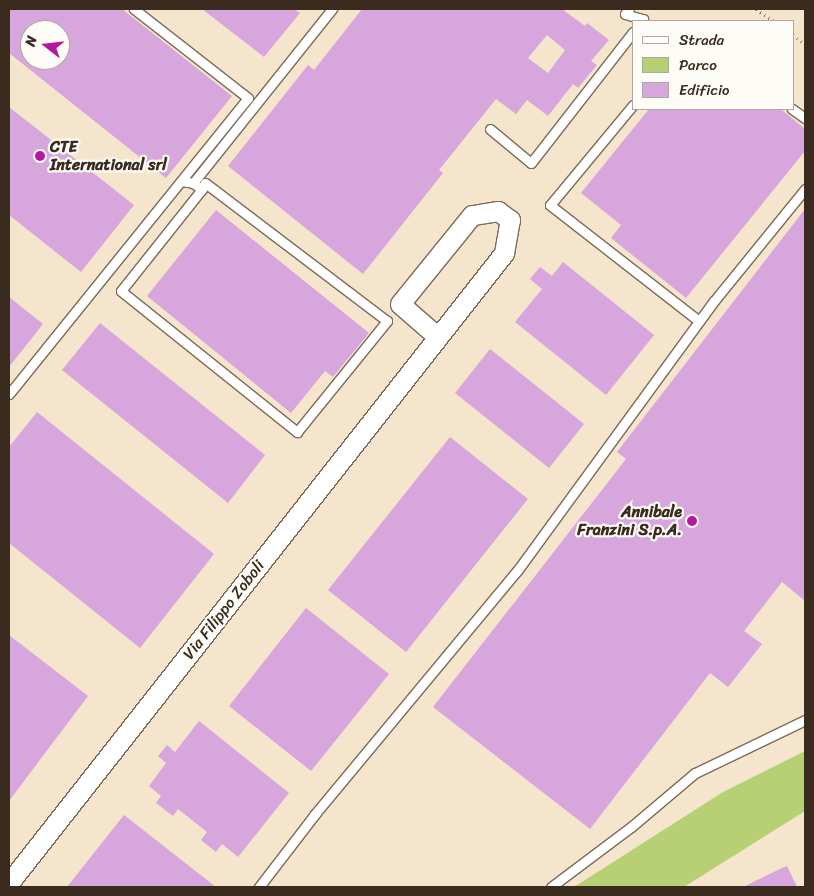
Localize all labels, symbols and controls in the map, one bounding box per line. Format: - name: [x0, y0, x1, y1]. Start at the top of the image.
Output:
- north arrow: [20, 20, 70, 70]
- legend: [632, 20, 794, 110]
- text: Strada: [679, 27, 724, 53]
- text: N: [18, 33, 44, 49]
- text: Parco: [679, 52, 717, 78]
- text: Edificio: [679, 77, 730, 103]
- place label: CTE International srl: [50, 137, 167, 175]
- marker: CTE International srl: [34, 150, 46, 162]
- place label: Annibale Franzini S.p.A.: [577, 502, 682, 540]
- marker: Annibale Franzini S.p.A.: [686, 515, 698, 527]
- street label: Via Filippo Zoboli: [180, 557, 268, 663]

